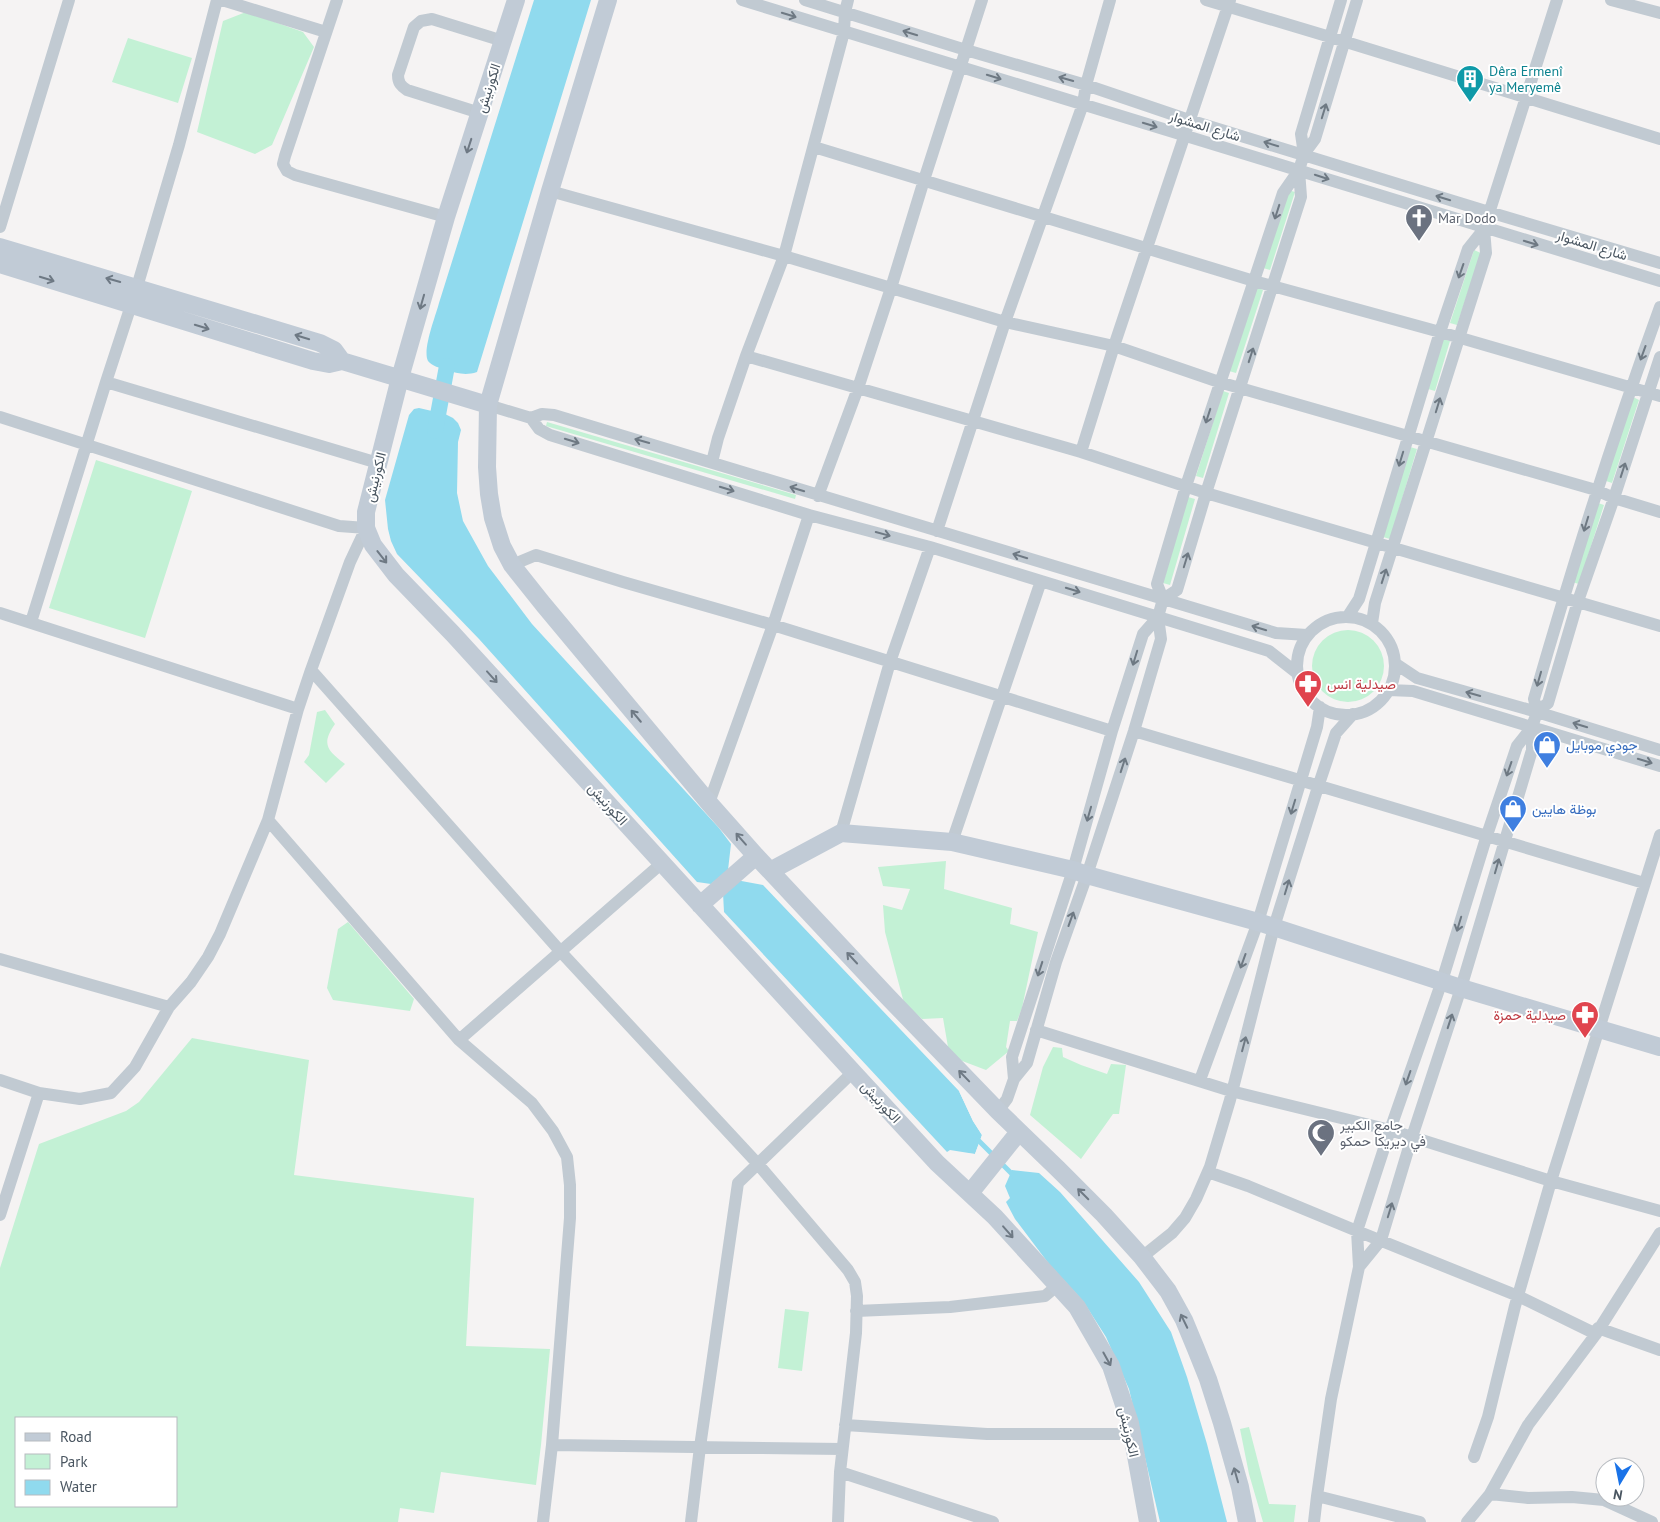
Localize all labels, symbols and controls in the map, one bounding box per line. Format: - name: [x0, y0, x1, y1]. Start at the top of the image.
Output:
- one-way arrow: [780, 10, 796, 20]
- one-way arrow: [902, 27, 918, 37]
- street label: الكورنيش: [472, 61, 504, 115]
- place label: Dêra Ermenî ya Meryemê: [1489, 62, 1563, 96]
- building icon: Dêra Ermenî ya Meryemê: [1455, 64, 1485, 103]
- one-way arrow: [986, 73, 1002, 82]
- one-way arrow: [1058, 74, 1074, 84]
- one-way arrow: [1319, 103, 1329, 119]
- street label: شارع المشوار: [1166, 106, 1243, 147]
- one-way arrow: [1141, 121, 1157, 131]
- one-way arrow: [464, 138, 474, 154]
- one-way arrow: [1263, 139, 1279, 149]
- one-way arrow: [1314, 173, 1329, 182]
- one-way arrow: [1435, 192, 1451, 202]
- church icon: Mar Dodo: [1404, 203, 1434, 242]
- one-way arrow: [1271, 204, 1281, 220]
- place label: Mar Dodo: [1438, 209, 1496, 227]
- street label: شارع المشوار: [1553, 225, 1630, 266]
- one-way arrow: [1522, 238, 1538, 248]
- one-way arrow: [1455, 262, 1465, 278]
- one-way arrow: [38, 274, 54, 284]
- one-way arrow: [105, 274, 121, 284]
- one-way arrow: [417, 293, 427, 309]
- one-way arrow: [193, 323, 209, 332]
- one-way arrow: [294, 332, 310, 341]
- one-way arrow: [1638, 345, 1647, 360]
- one-way arrow: [1246, 347, 1256, 363]
- one-way arrow: [1434, 397, 1444, 413]
- one-way arrow: [1203, 408, 1213, 424]
- one-way arrow: [635, 436, 651, 445]
- one-way arrow: [564, 437, 580, 447]
- street label: الكورنيش: [360, 450, 390, 504]
- one-way arrow: [1396, 451, 1406, 467]
- one-way arrow: [1619, 463, 1628, 478]
- one-way arrow: [790, 484, 806, 493]
- one-way arrow: [719, 485, 735, 495]
- one-way arrow: [1580, 515, 1590, 531]
- one-way arrow: [875, 530, 891, 540]
- one-way arrow: [377, 551, 388, 564]
- one-way arrow: [1012, 551, 1028, 561]
- one-way arrow: [1182, 552, 1192, 568]
- one-way arrow: [1379, 568, 1389, 584]
- one-way arrow: [1064, 586, 1080, 596]
- one-way arrow: [1252, 623, 1268, 633]
- one-way arrow: [1130, 650, 1139, 666]
- pharmacy icon: صيدلية انس: [1293, 669, 1323, 708]
- one-way arrow: [486, 671, 498, 684]
- one-way arrow: [1534, 671, 1544, 687]
- place label: صيدلية انس: [1327, 675, 1396, 693]
- one-way arrow: [1466, 688, 1482, 698]
- one-way arrow: [630, 709, 642, 722]
- one-way arrow: [1572, 720, 1588, 730]
- shop icon: جودي موبايل: [1532, 730, 1562, 769]
- place label: جودي موبايل: [1566, 736, 1638, 757]
- one-way arrow: [1118, 757, 1128, 773]
- one-way arrow: [1637, 757, 1653, 767]
- one-way arrow: [1503, 761, 1513, 777]
- street label: الكورنيش: [584, 779, 632, 829]
- shop icon: بوظة هايين: [1498, 794, 1528, 833]
- one-way arrow: [1288, 798, 1298, 814]
- place label: بوظة هايين: [1532, 800, 1596, 818]
- one-way arrow: [1083, 806, 1093, 822]
- one-way arrow: [735, 833, 747, 846]
- one-way arrow: [1492, 858, 1502, 874]
- one-way arrow: [1282, 879, 1292, 895]
- one-way arrow: [1067, 912, 1076, 927]
- one-way arrow: [1454, 916, 1464, 932]
- one-way arrow: [846, 952, 858, 965]
- one-way arrow: [1238, 953, 1247, 969]
- one-way arrow: [1035, 961, 1045, 977]
- pharmacy icon: صيدلية حمزة: [1570, 1000, 1600, 1039]
- place label: صيدلية حمزة: [1493, 1006, 1566, 1024]
- one-way arrow: [1446, 1014, 1455, 1030]
- one-way arrow: [1239, 1036, 1249, 1052]
- one-way arrow: [958, 1070, 970, 1082]
- one-way arrow: [1403, 1070, 1412, 1086]
- street label: الكورنيش: [857, 1077, 905, 1127]
- place label: جامع الكبير في ديريكا حمكو: [1339, 1116, 1426, 1153]
- mosque icon: جامع الكبير في ديريكا حمكو: [1306, 1118, 1336, 1157]
- one-way arrow: [1078, 1189, 1090, 1201]
- one-way arrow: [1385, 1202, 1395, 1218]
- one-way arrow: [1002, 1225, 1014, 1238]
- one-way arrow: [1179, 1314, 1188, 1329]
- one-way arrow: [1102, 1352, 1112, 1367]
- street label: الكورنيش: [1115, 1405, 1143, 1459]
- legend: [15, 1417, 178, 1507]
- text: Road: [60, 1427, 92, 1446]
- text: Park: [60, 1452, 88, 1471]
- north arrow: [1595, 1457, 1645, 1507]
- one-way arrow: [1231, 1467, 1241, 1483]
- text: Water: [60, 1477, 97, 1496]
- text: N: [1612, 1485, 1624, 1504]

